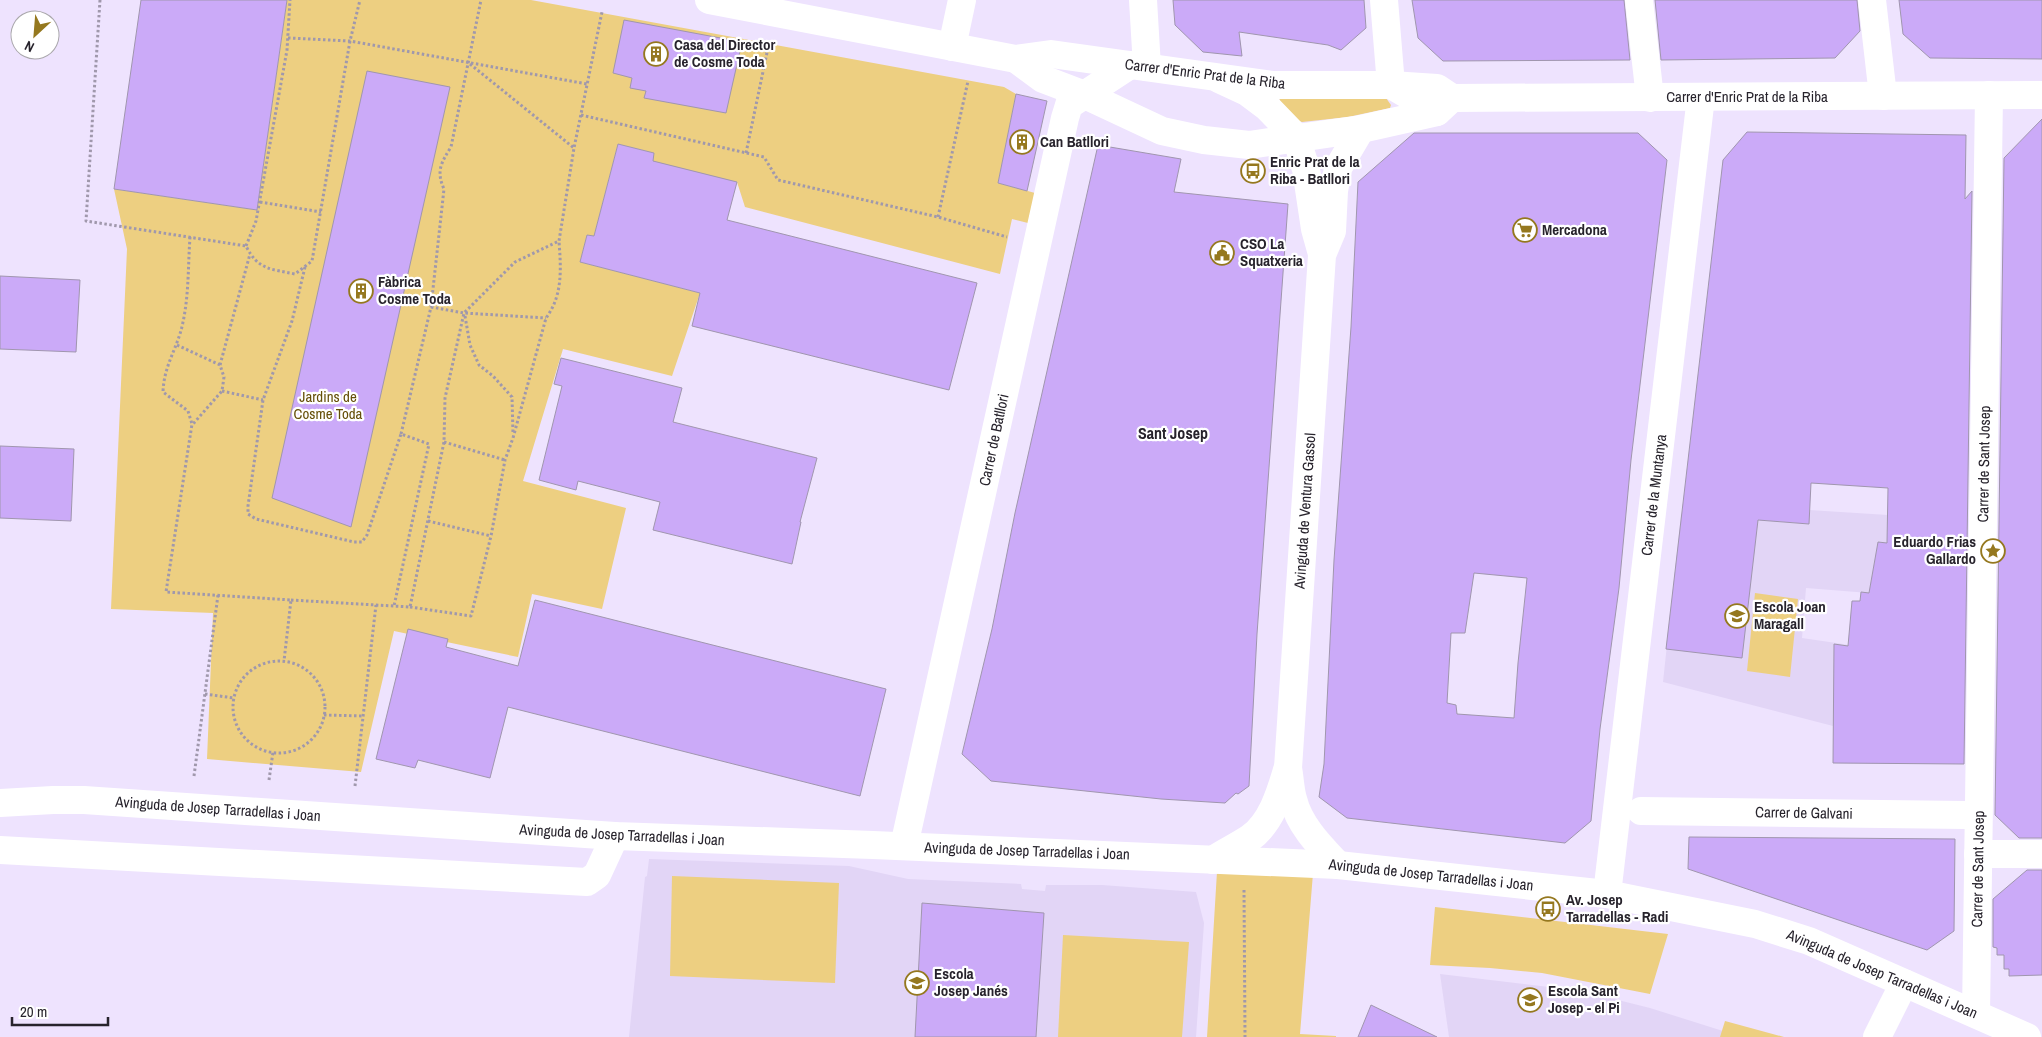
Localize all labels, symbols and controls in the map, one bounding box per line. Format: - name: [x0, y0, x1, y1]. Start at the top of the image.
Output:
- north arrow: [10, 10, 60, 60]
- place label: Casa del Director de Cosme Toda: [674, 34, 775, 72]
- text: N: [22, 37, 37, 57]
- building icon: Casa del Director de Cosme Toda: [643, 41, 669, 67]
- street label: Carrer d'Enric Prat de la Riba: [1124, 53, 1287, 94]
- street label: Carrer d'Enric Prat de la Riba: [1666, 86, 1828, 107]
- building icon: Can Batllori: [1009, 129, 1035, 155]
- place label: Can Batllori: [1040, 131, 1109, 152]
- place label: Enric Prat de la Riba - Batllori: [1270, 151, 1360, 189]
- bus stop icon: Enric Prat de la Riba - Batllori: [1240, 158, 1266, 184]
- supermarket icon: Mercadona: [1512, 217, 1538, 243]
- place label: Mercadona: [1542, 219, 1607, 240]
- place label: CSO La Squatxeria: [1240, 233, 1303, 271]
- public building icon: CSO La Squatxeria: [1209, 240, 1235, 266]
- place label: Fàbrica Cosme Toda: [378, 271, 451, 309]
- building icon: Fàbrica Cosme Toda: [348, 278, 374, 304]
- park label: Jardins de Cosme Toda: [294, 386, 363, 424]
- street label: Carrer de Batllori: [974, 392, 1014, 488]
- street label: Carrer de Sant Josep: [1972, 405, 1995, 523]
- district label: Sant Josep: [1138, 422, 1208, 444]
- street label: Avinguda de Ventura Gassol: [1289, 432, 1320, 591]
- street label: Carrer de la Muntanya: [1636, 433, 1671, 557]
- place label: Eduardo Frias Gallardo: [1893, 531, 1976, 569]
- place icon: Eduardo Frias Gallardo: [1980, 538, 2006, 564]
- place label: Escola Joan Maragall: [1754, 596, 1826, 634]
- school or university icon: Escola Joan Maragall: [1724, 603, 1750, 629]
- street label: Avinguda de Josep Tarradellas i Joan: [114, 791, 321, 826]
- street label: Carrer de Galvani: [1755, 801, 1853, 824]
- street label: Carrer de Sant Josep: [1966, 810, 1989, 928]
- street label: Avinguda de Josep Tarradellas i Joan: [518, 819, 725, 850]
- street label: Avinguda de Josep Tarradellas i Joan: [923, 836, 1130, 865]
- street label: Avinguda de Josep Tarradellas i Joan: [1327, 853, 1534, 896]
- place label: Av. Josep Tarradellas - Radi: [1566, 889, 1668, 927]
- bus stop icon: Av. Josep Tarradellas - Radi: [1535, 896, 1561, 922]
- street label: Avinguda de Josep Tarradellas i Joan: [1783, 923, 1981, 1023]
- place label: Escola Josep Janés: [934, 963, 1008, 1001]
- school or university icon: Escola Josep Janés: [904, 970, 930, 996]
- place label: Escola Sant Josep - el Pi: [1548, 980, 1620, 1018]
- school or university icon: Escola Sant Josep - el Pi: [1517, 987, 1543, 1013]
- scale bar: [12, 994, 109, 1026]
- text: 20 m: [20, 1001, 47, 1022]

